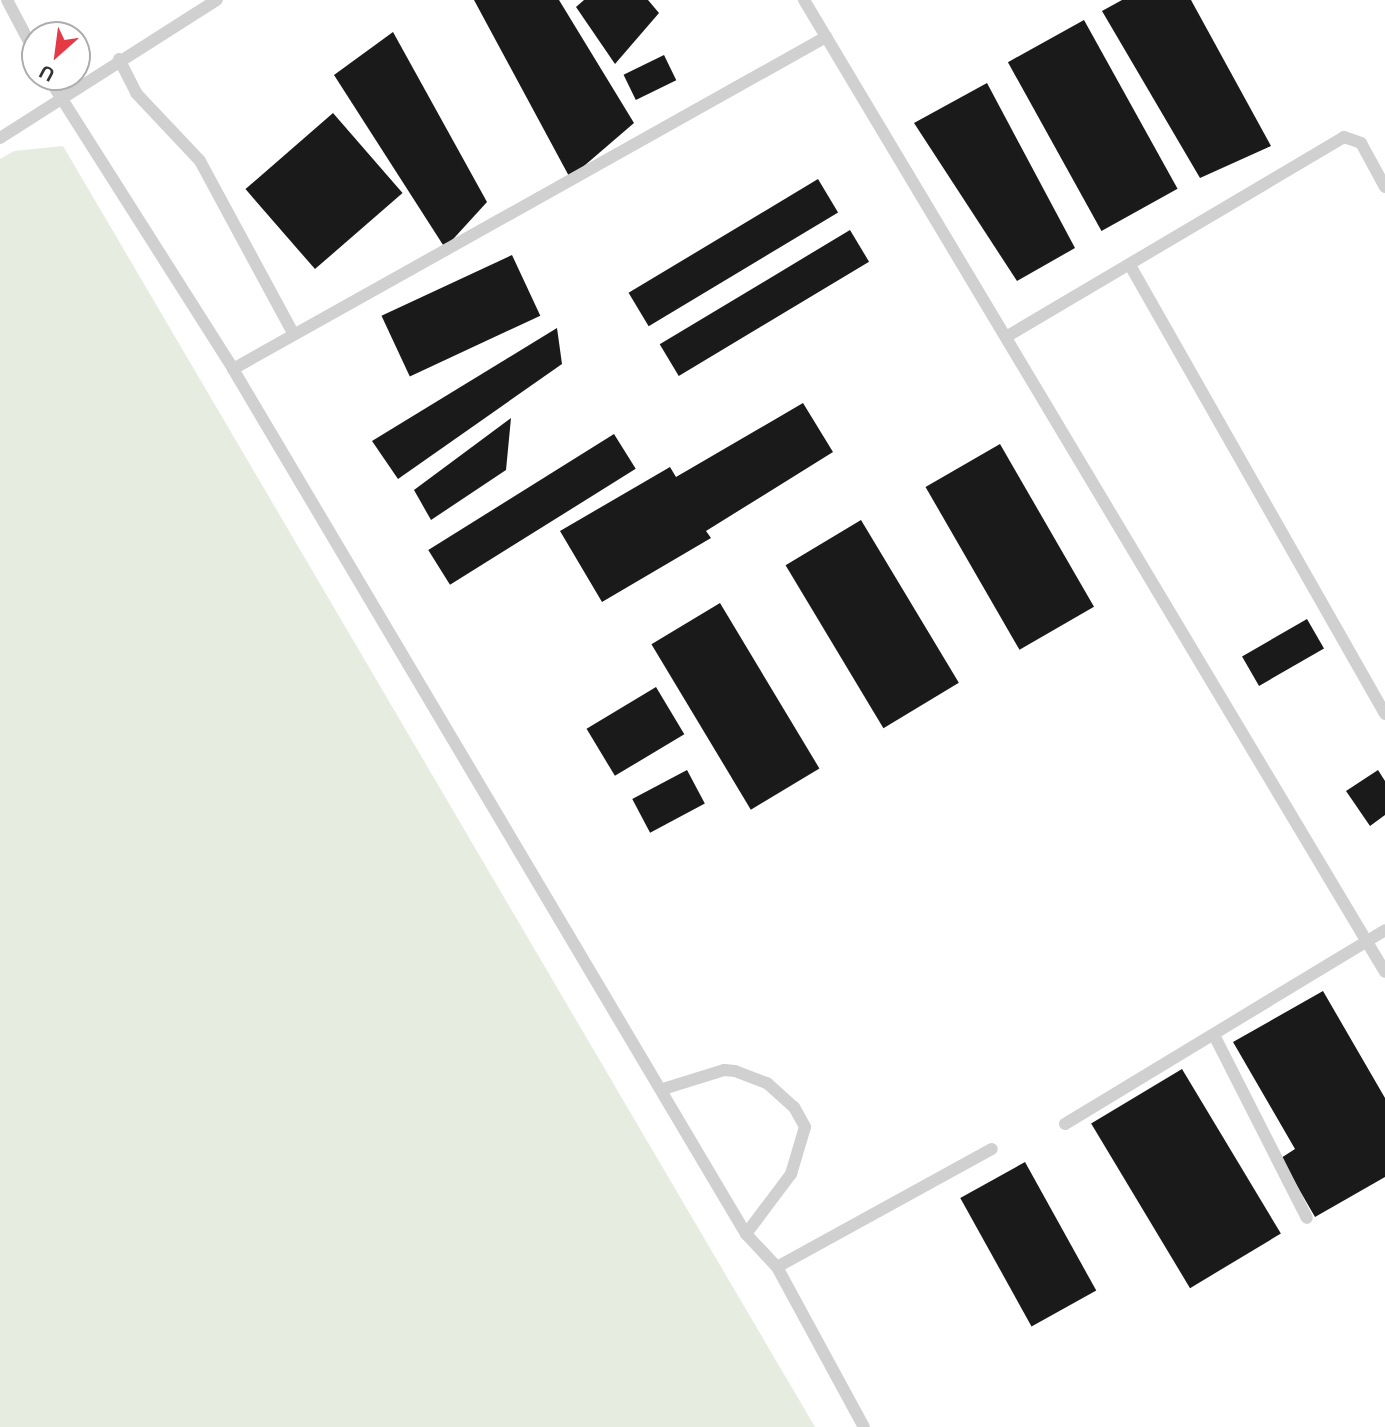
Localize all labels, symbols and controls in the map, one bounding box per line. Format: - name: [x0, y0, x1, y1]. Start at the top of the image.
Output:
- north arrow: [21, 21, 91, 91]
- text: U: [36, 61, 58, 86]

